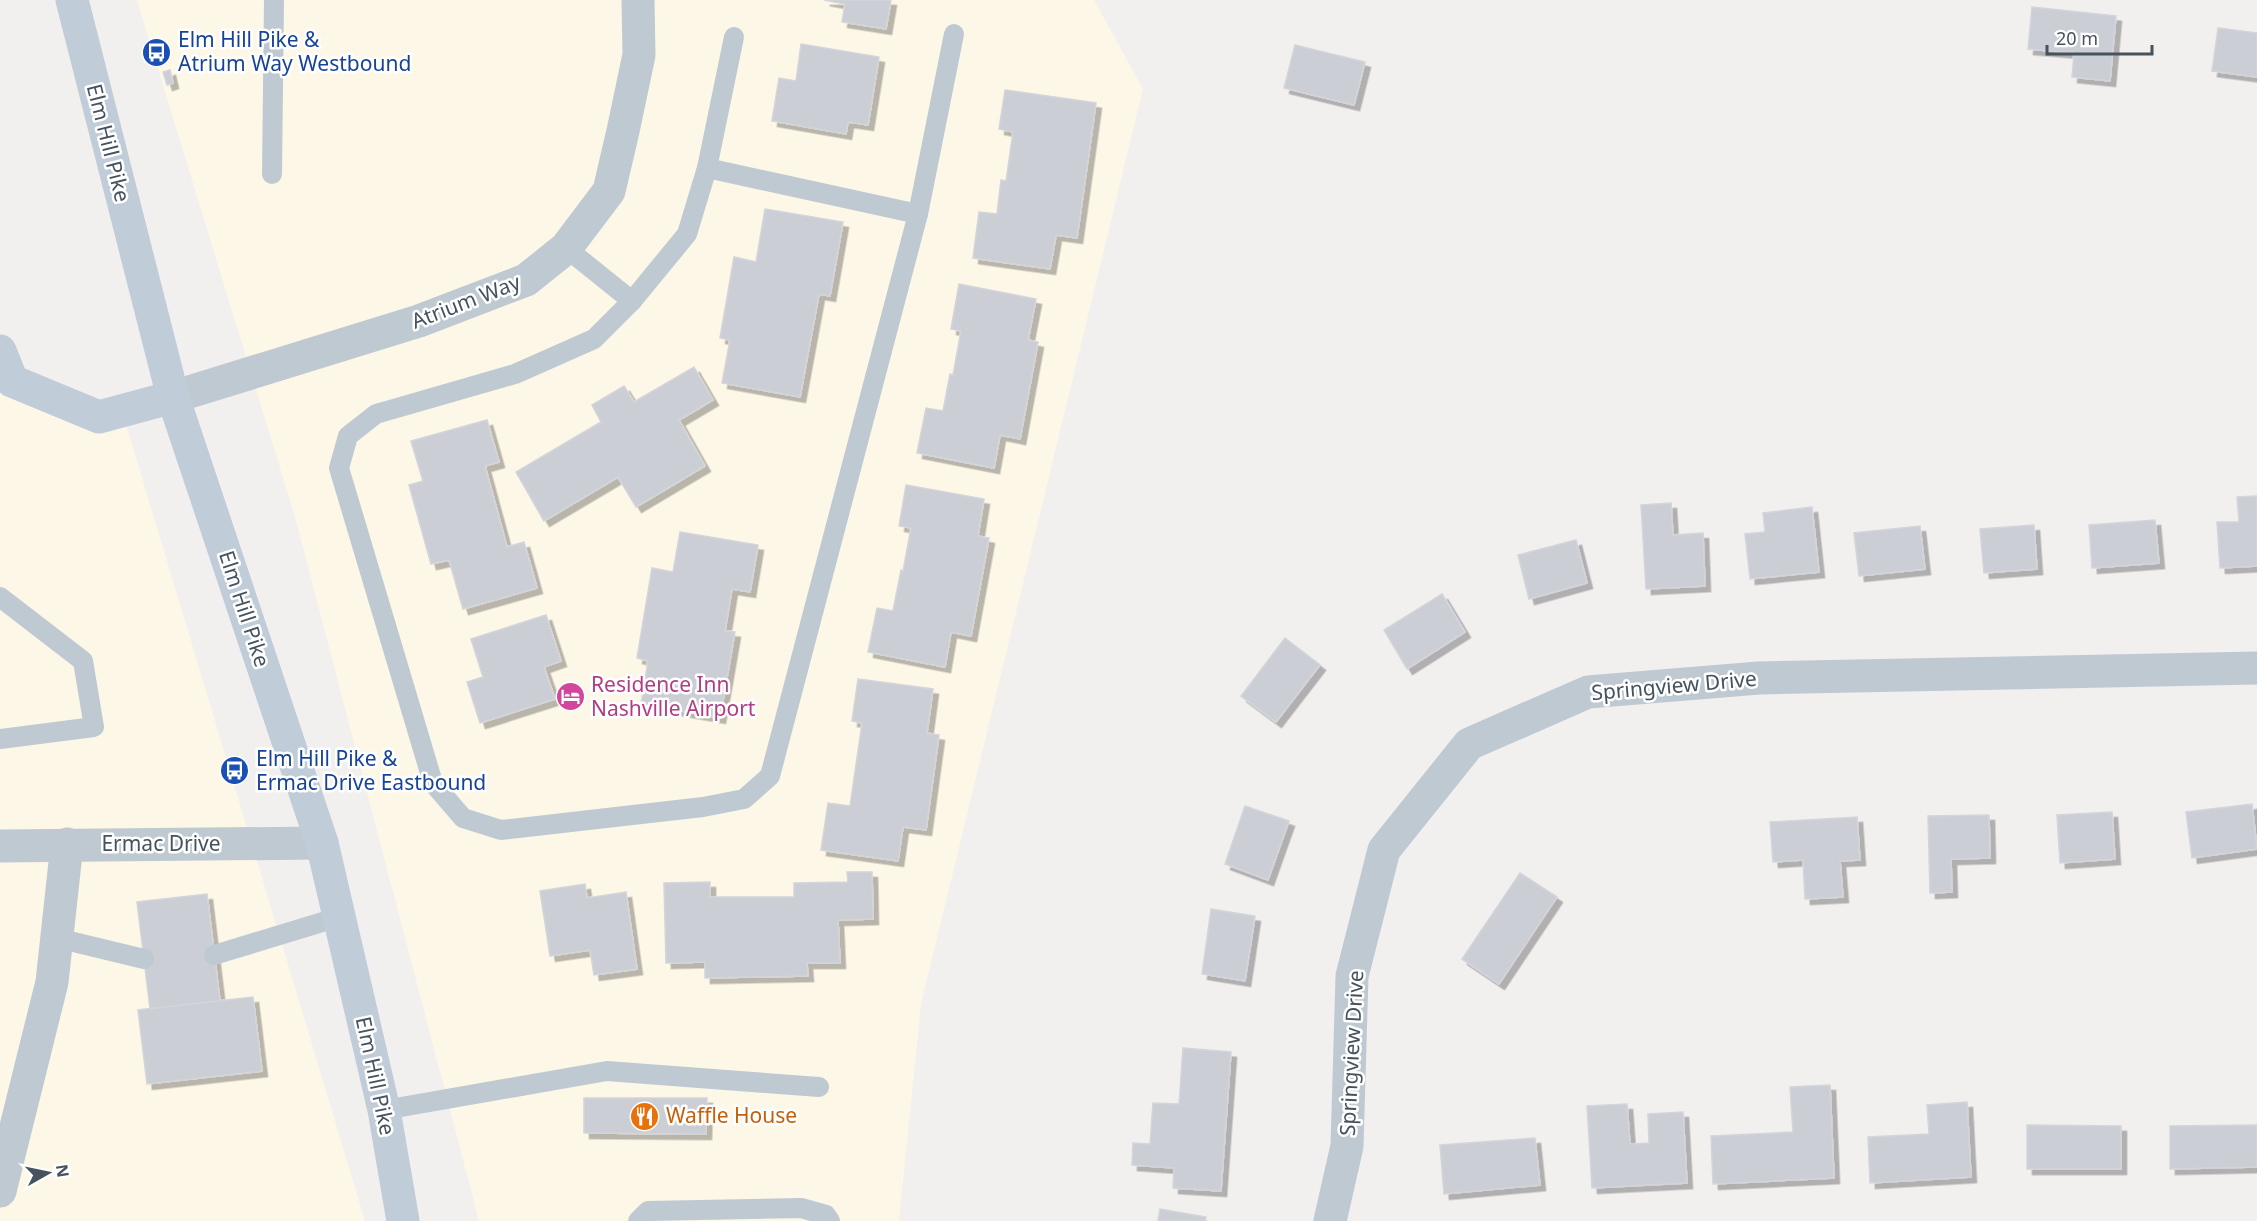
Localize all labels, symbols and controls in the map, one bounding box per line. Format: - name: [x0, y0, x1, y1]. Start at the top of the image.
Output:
- scale bar: [2047, 18, 2152, 56]
- place label: Elm Hill Pike & Atrium Way Westbound: [178, 25, 411, 77]
- text: 20 m: [2056, 26, 2098, 50]
- bus stop icon: Elm Hill Pike & Atrium Way Westbound: [141, 36, 173, 68]
- street label: Elm Hill Pike: [81, 81, 137, 205]
- street label: Atrium Way: [407, 267, 525, 335]
- street label: Elm Hill Pike: [213, 547, 277, 670]
- street label: Springview Drive: [1590, 664, 1758, 706]
- place label: Residence Inn Nashville Airport: [591, 670, 756, 722]
- hotel icon: Residence Inn Nashville Airport: [554, 681, 586, 713]
- place label: Elm Hill Pike & Ermac Drive Eastbound: [256, 744, 486, 796]
- bus stop icon: Elm Hill Pike & Ermac Drive Eastbound: [219, 755, 251, 787]
- street label: Ermac Drive: [101, 829, 221, 857]
- street label: Springview Drive: [1333, 969, 1369, 1136]
- street label: Elm Hill Pike: [350, 1014, 402, 1138]
- restaurant icon: Waffle House: [629, 1100, 661, 1132]
- place label: Waffle House: [666, 1101, 797, 1129]
- north arrow: [18, 1143, 78, 1203]
- text: N: [51, 1163, 75, 1179]

